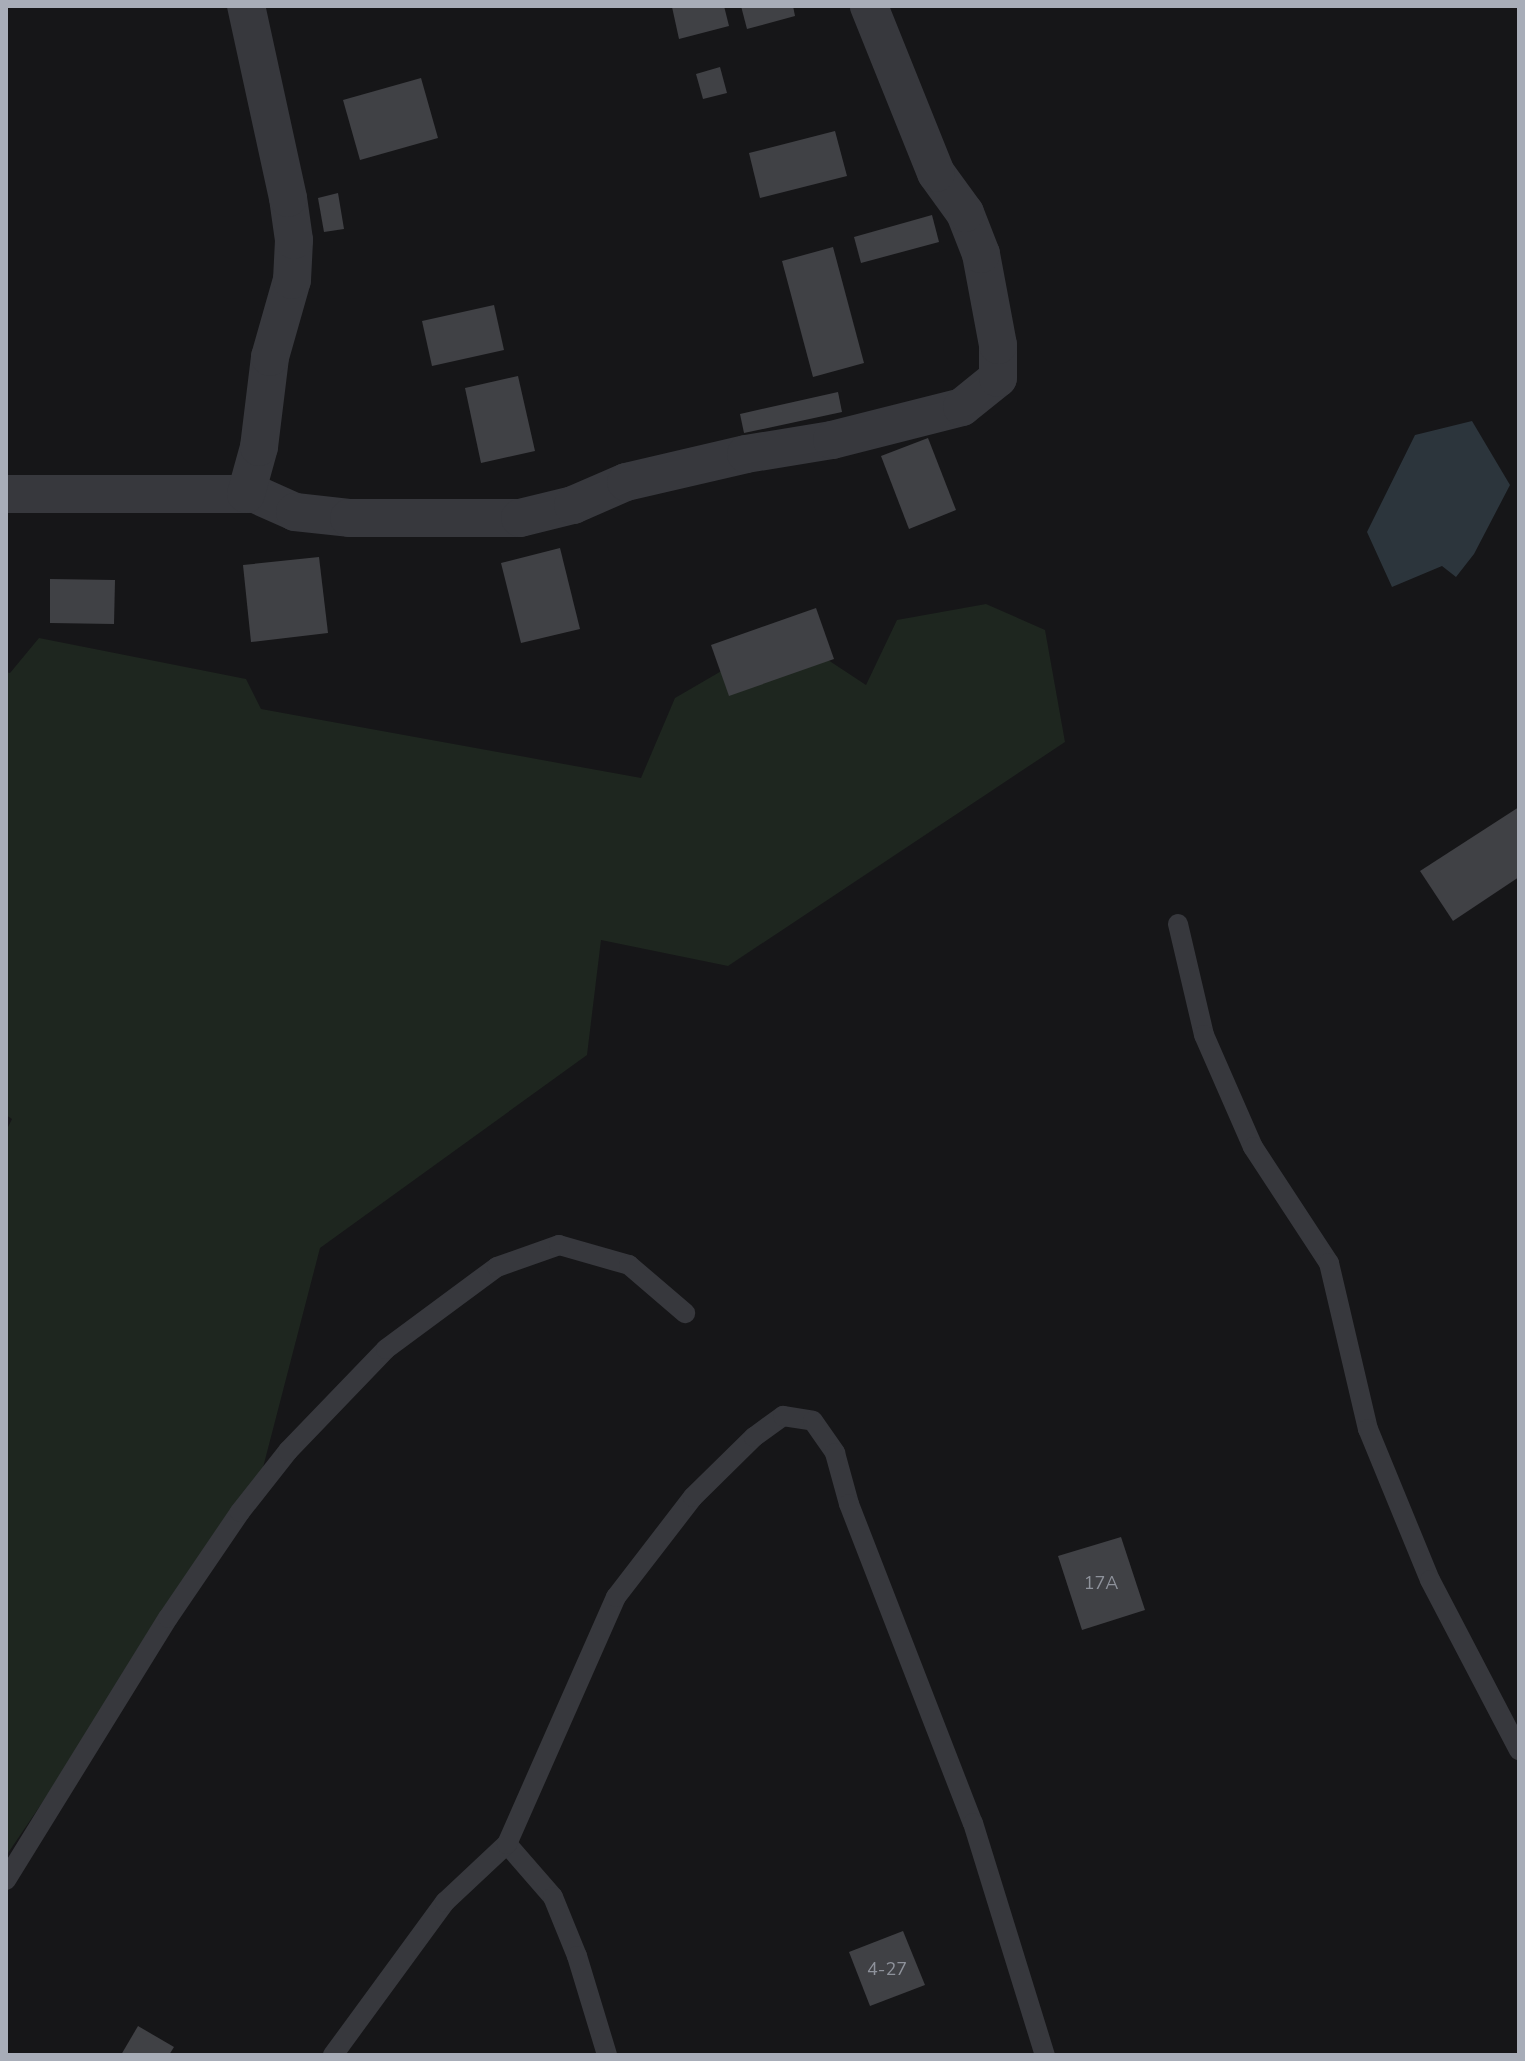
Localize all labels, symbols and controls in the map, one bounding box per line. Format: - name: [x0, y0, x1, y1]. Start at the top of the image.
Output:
- house number: 17А: [1084, 1572, 1118, 1594]
- house number: 4-27: [867, 1958, 907, 1980]

